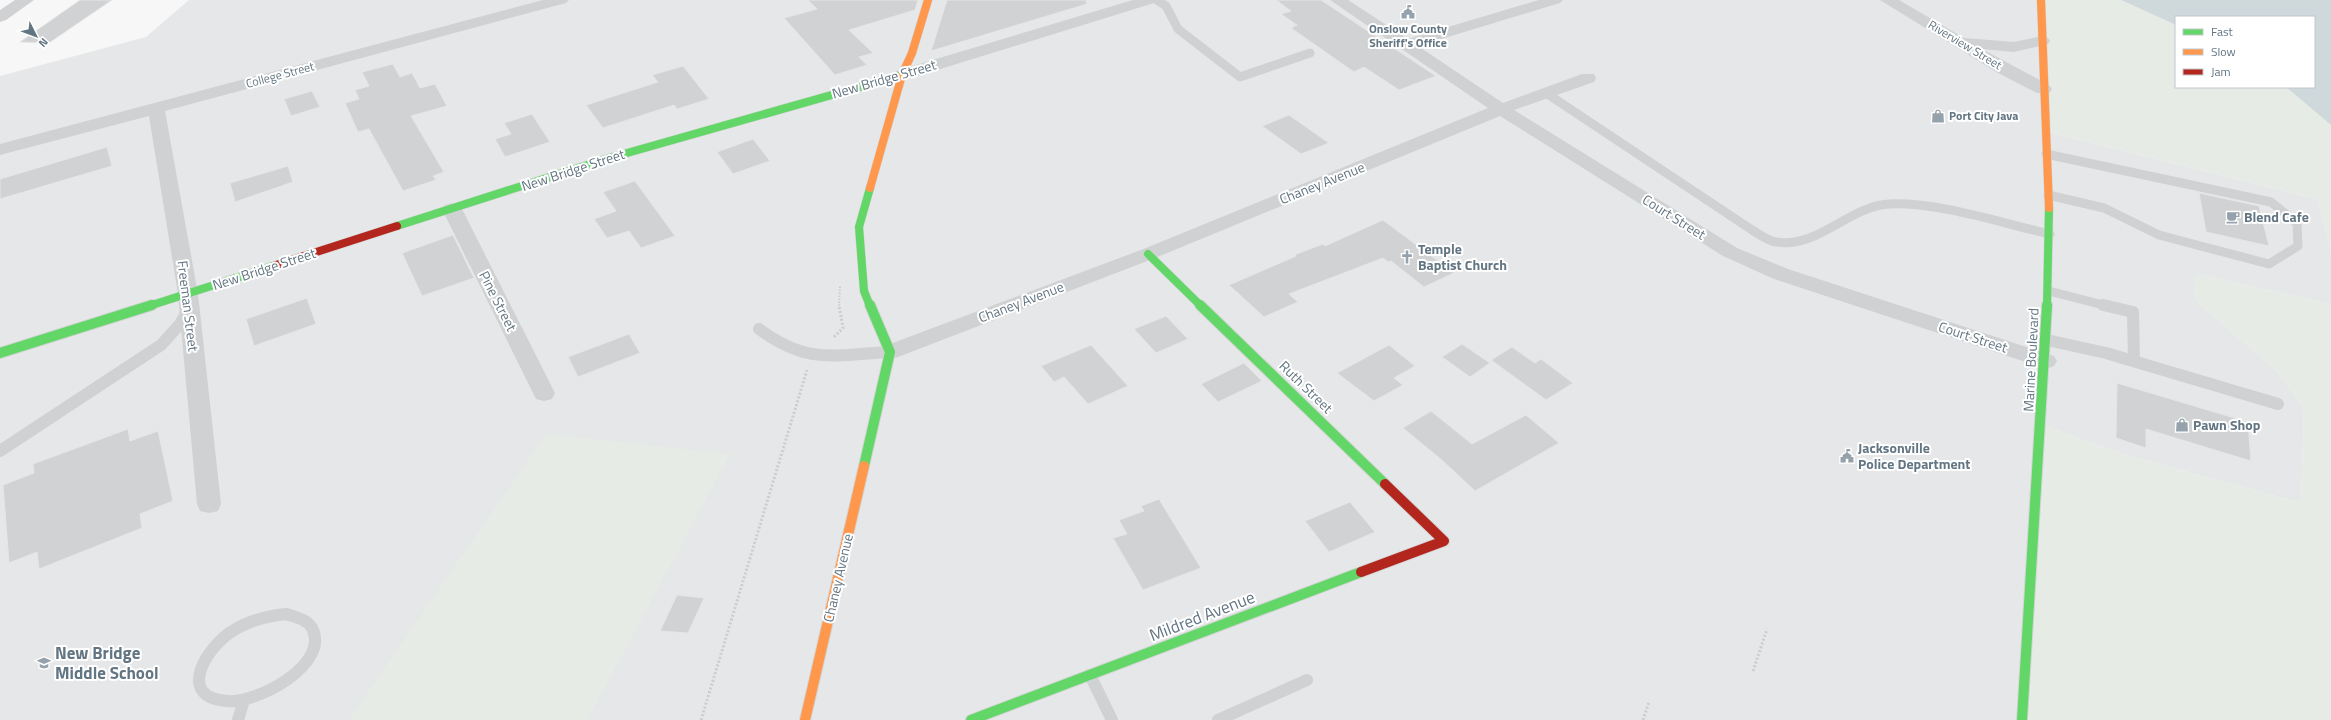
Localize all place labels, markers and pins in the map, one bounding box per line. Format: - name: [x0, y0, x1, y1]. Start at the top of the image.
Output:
- public building icon: Onslow County Sheriff's Office: [1400, 4, 1416, 20]
- place label: Onslow County Sheriff's Office: [1369, 19, 1447, 52]
- place label: Port City Java: [1949, 106, 2018, 125]
- shop icon: Port City Java: [1930, 108, 1946, 124]
- place label: Blend Cafe: [2244, 206, 2309, 227]
- cafe icon: Blend Cafe: [2225, 209, 2241, 225]
- place label: Temple Baptist Church: [1418, 238, 1507, 275]
- church icon: Temple Baptist Church: [1399, 249, 1415, 265]
- place label: Pawn Shop: [2193, 414, 2261, 435]
- shop icon: Pawn Shop: [2174, 417, 2190, 433]
- place label: Jacksonville Police Department: [1858, 437, 1970, 474]
- public building icon: Jacksonville Police Department: [1839, 448, 1855, 464]
- place label: New Bridge Middle School: [55, 640, 159, 686]
- school or university icon: New Bridge Middle School: [36, 655, 52, 671]

